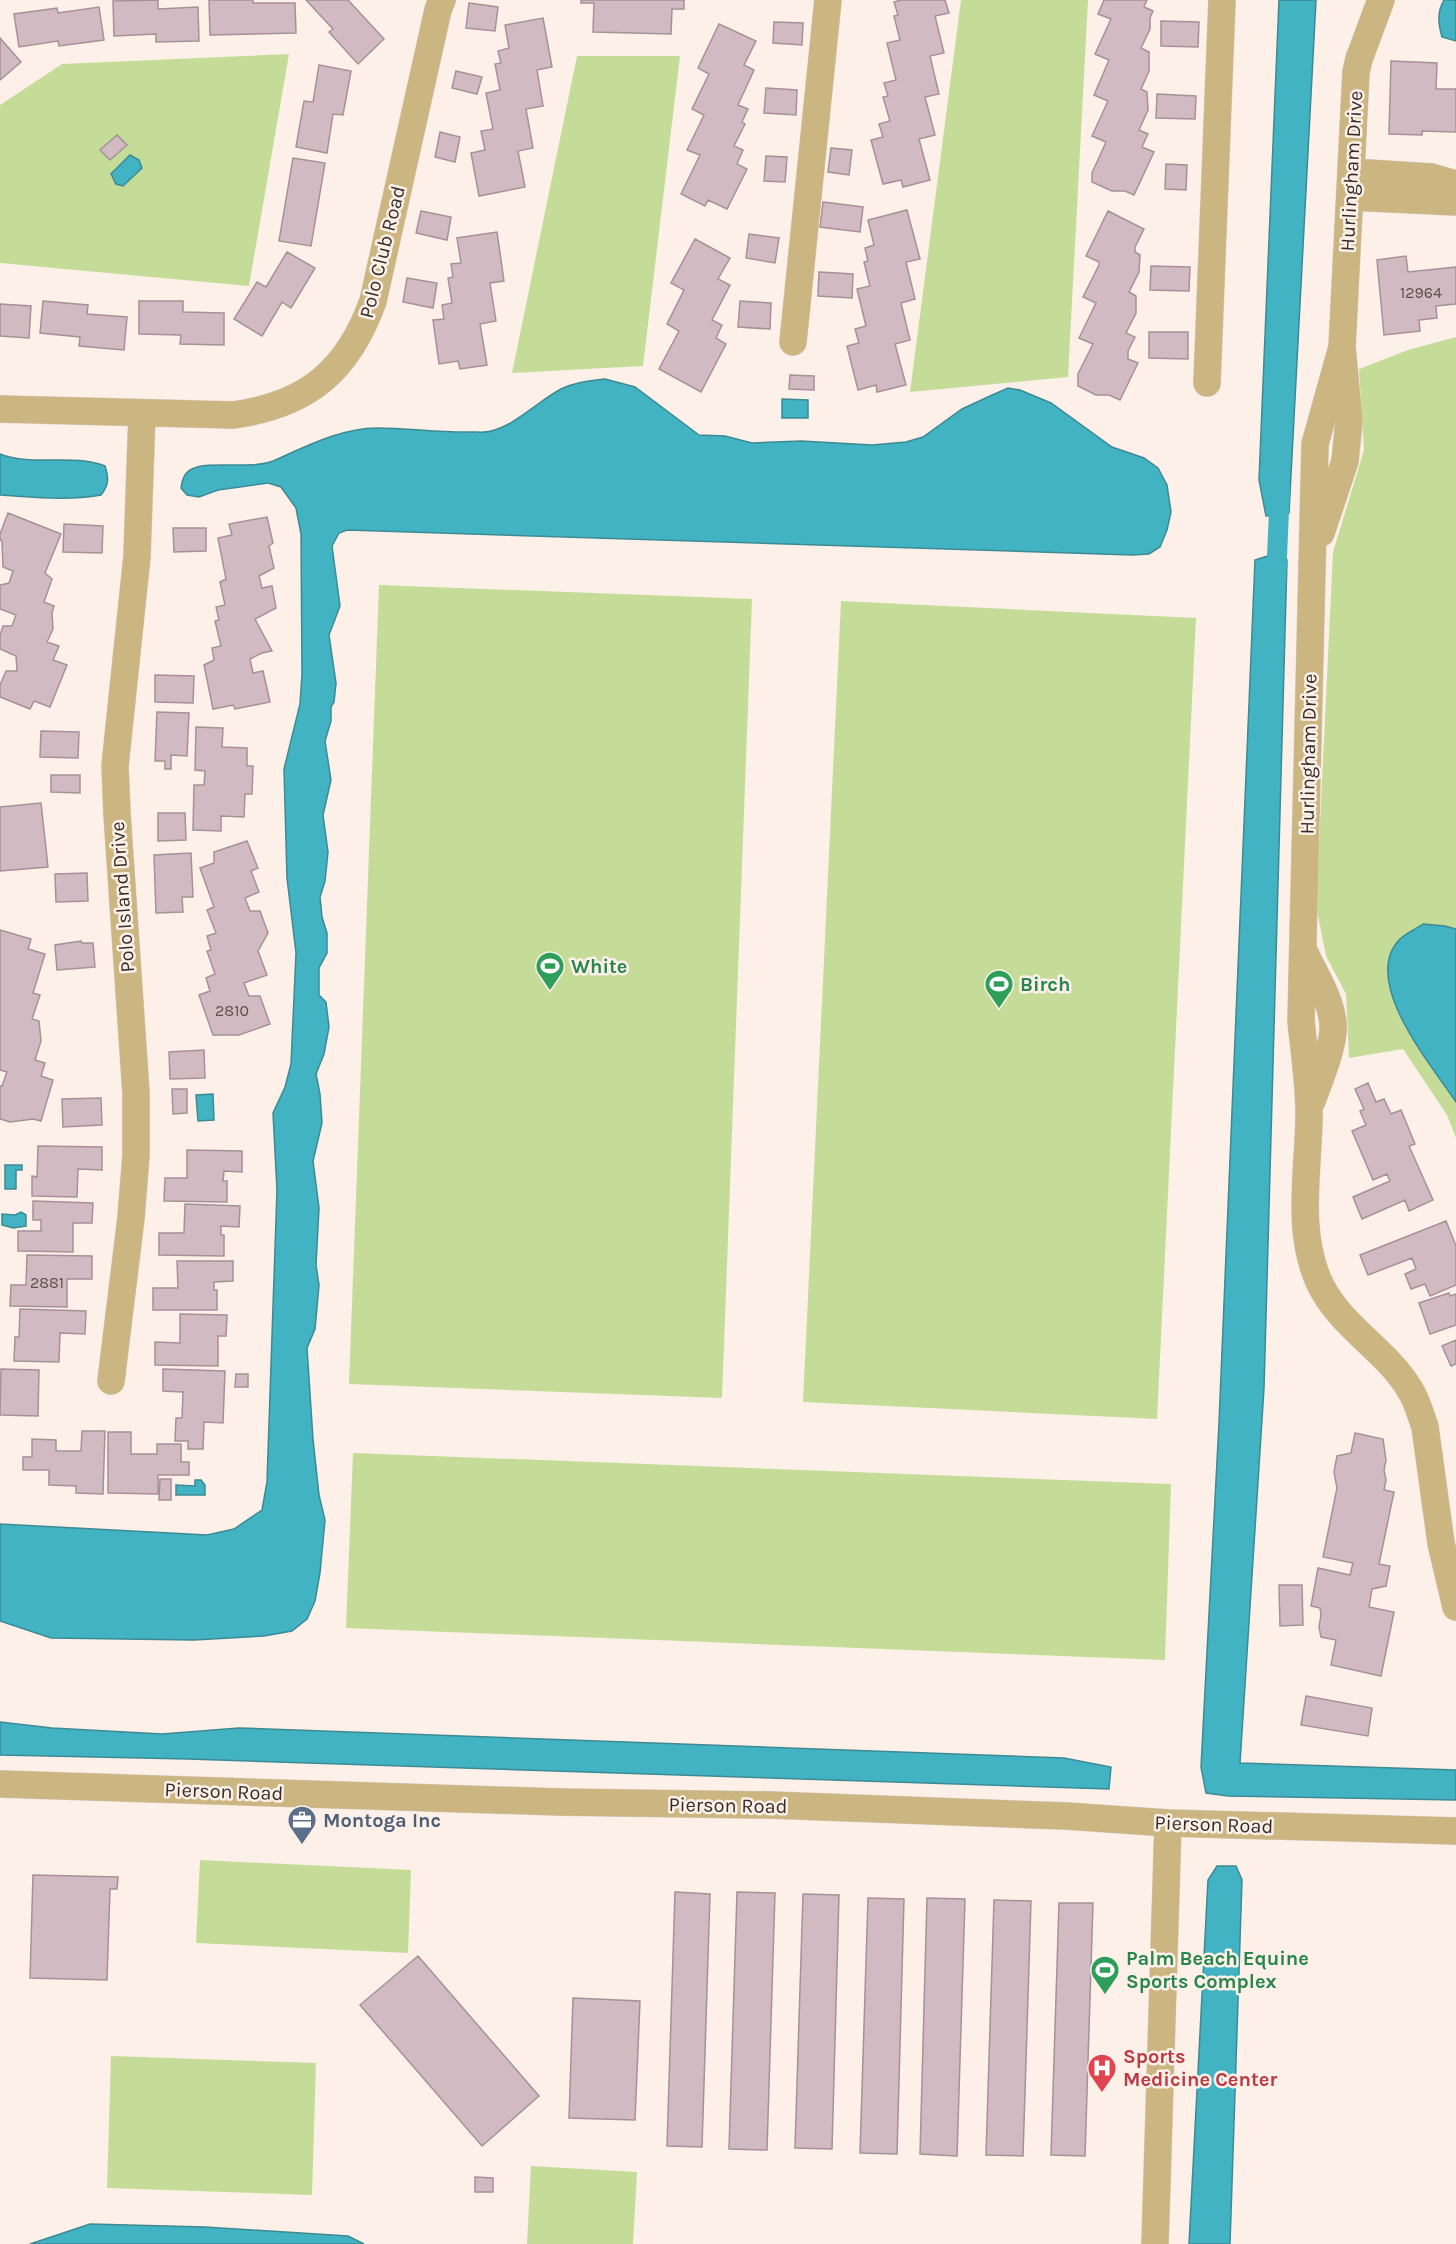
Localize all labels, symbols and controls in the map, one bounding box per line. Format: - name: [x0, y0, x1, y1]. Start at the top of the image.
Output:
- street label: Hurlingham Drive: [1336, 90, 1367, 252]
- street label: Polo Club Road: [355, 183, 410, 321]
- house number: 12964: [1400, 283, 1442, 302]
- street label: Hurlingham Drive: [1296, 673, 1321, 835]
- street label: Polo Island Drive: [106, 821, 139, 973]
- sports icon: White: [534, 950, 566, 992]
- place label: White: [571, 955, 627, 978]
- sports icon: Birch: [983, 968, 1015, 1010]
- place label: Birch: [1020, 973, 1070, 996]
- house number: 2810: [215, 1001, 249, 1020]
- house number: 2881: [30, 1273, 64, 1292]
- street label: Pierson Road: [164, 1778, 284, 1805]
- street label: Pierson Road: [668, 1793, 788, 1818]
- office icon: Montoga Inc: [286, 1804, 318, 1846]
- place label: Montoga Inc: [323, 1809, 441, 1832]
- street label: Pierson Road: [1154, 1811, 1274, 1838]
- place label: Palm Beach Equine Sports Complex: [1126, 1947, 1309, 1993]
- sports icon: Palm Beach Equine Sports Complex: [1089, 1954, 1121, 1996]
- place label: Sports Medicine Center: [1123, 2045, 1277, 2091]
- hospital icon: Sports Medicine Center: [1086, 2052, 1118, 2094]

